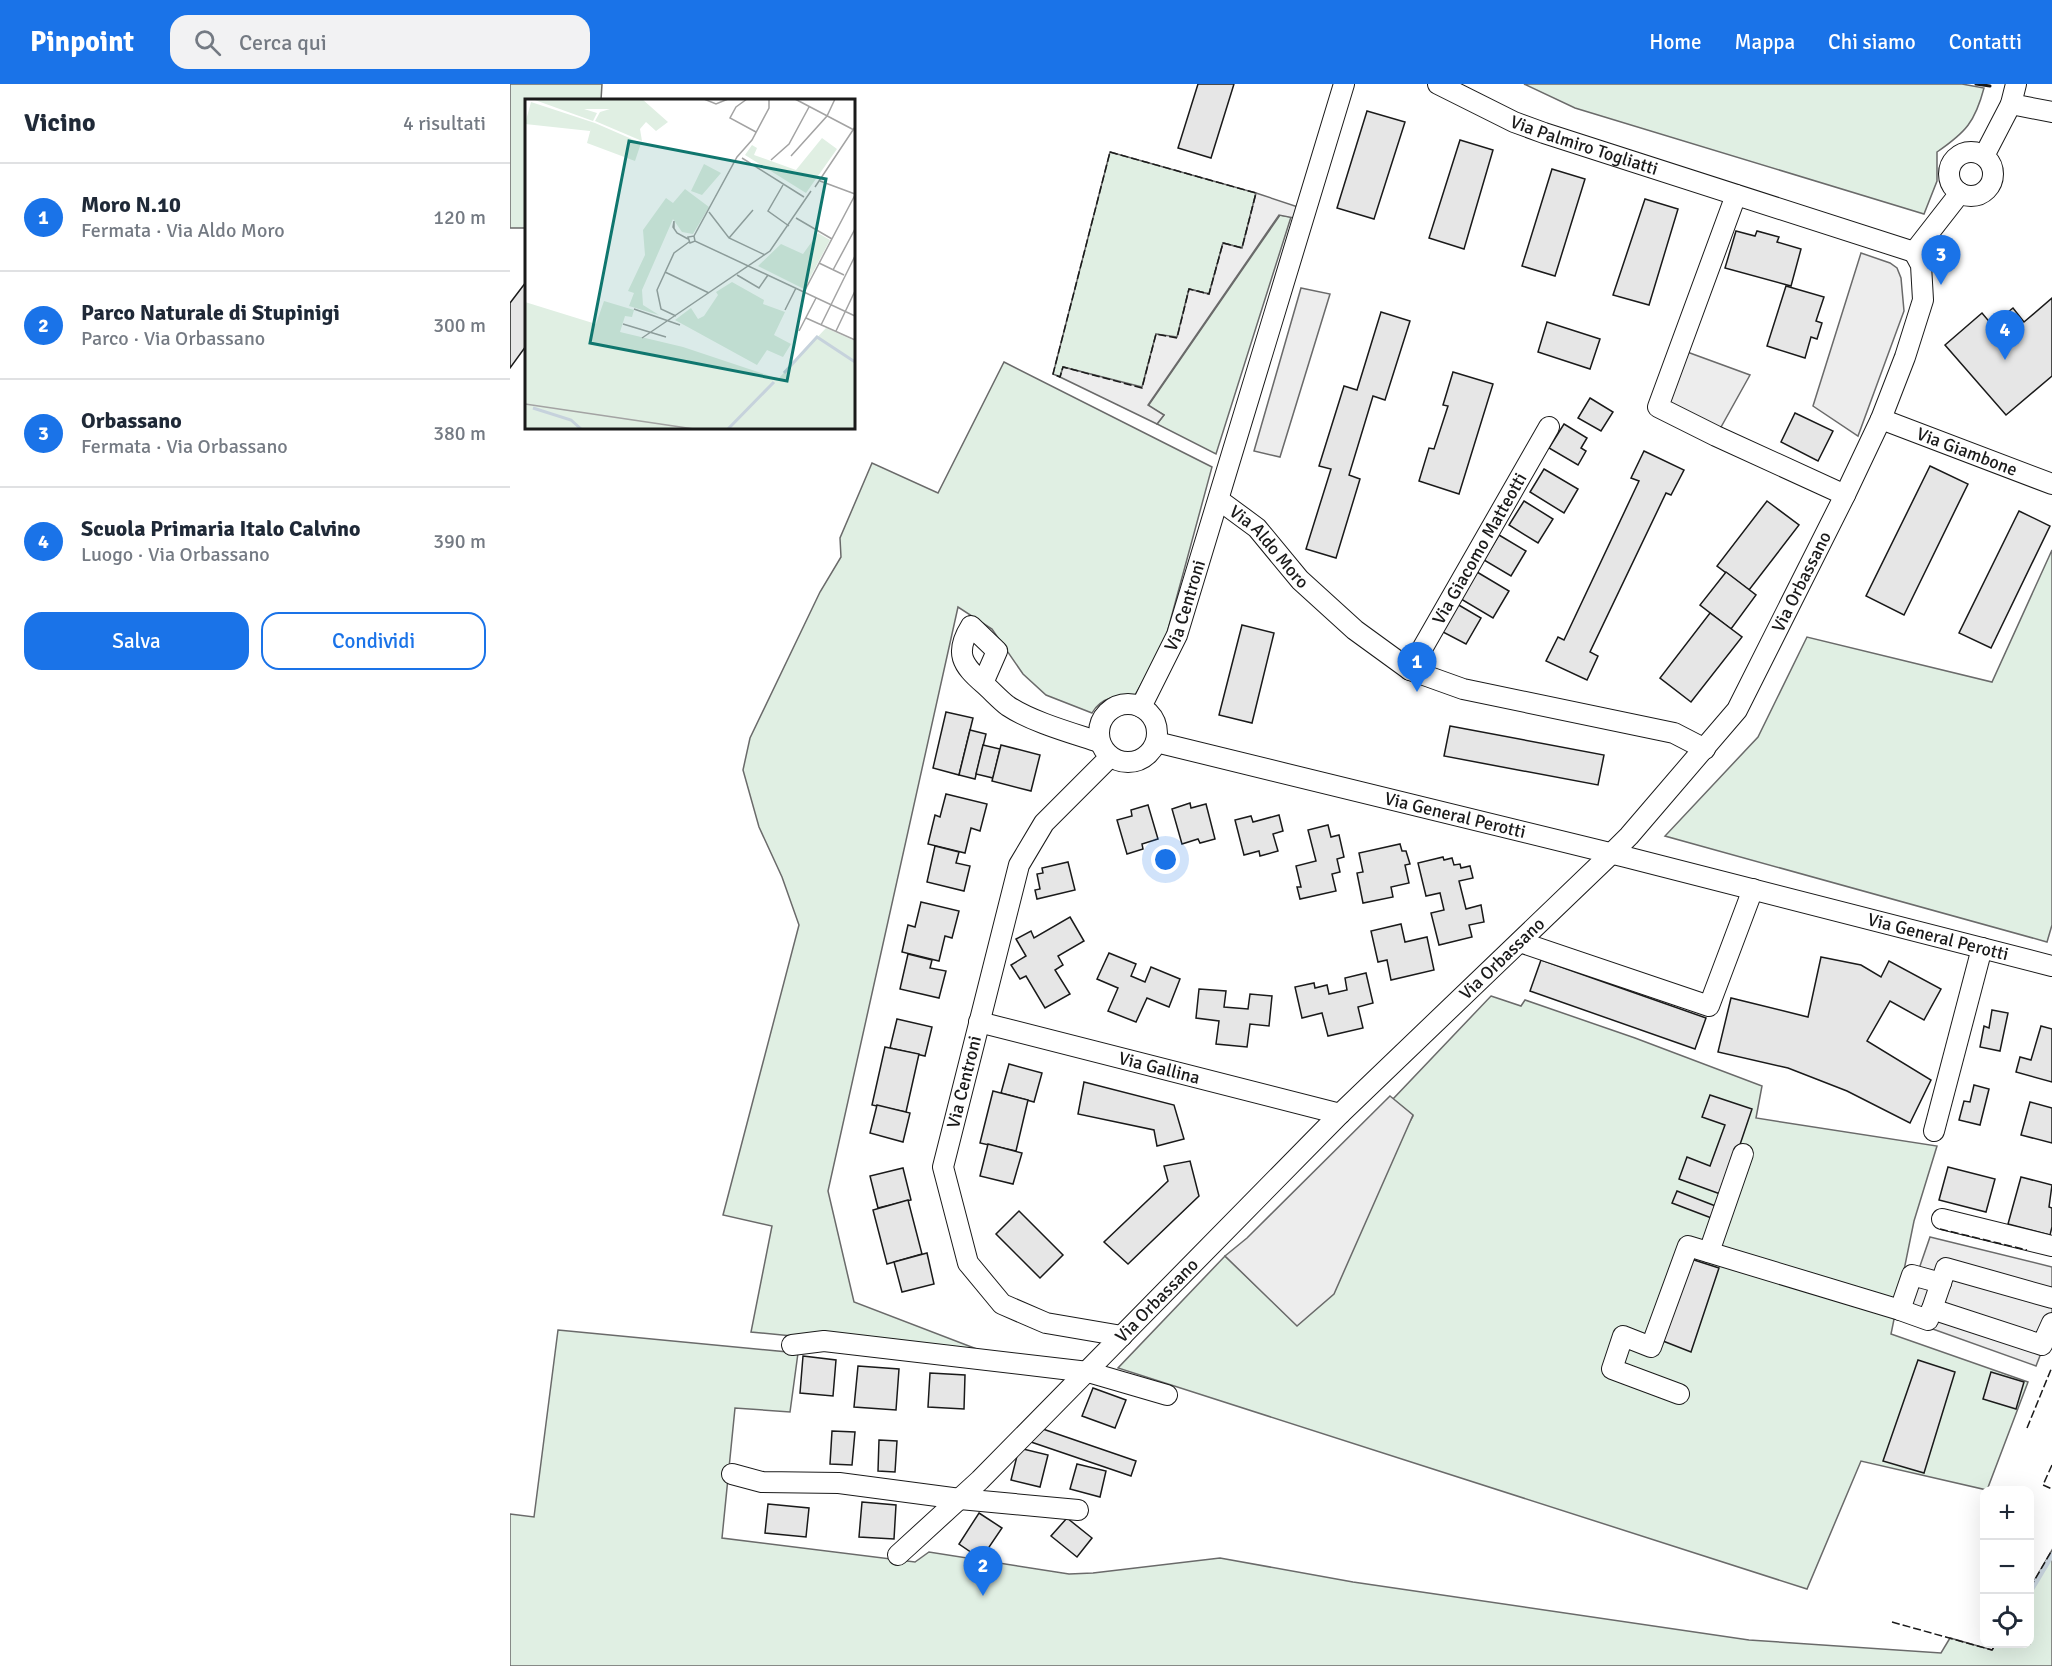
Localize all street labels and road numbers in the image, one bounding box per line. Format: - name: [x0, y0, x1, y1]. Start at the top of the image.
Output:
- street label: Via Palmiro Togliatti: [1507, 111, 1661, 180]
- street label: Via Giambone: [1914, 423, 2020, 481]
- street label: Via Giacomo Matteotti: [1427, 469, 1532, 628]
- street label: Via Aldo Moro: [1225, 500, 1313, 593]
- street label: Via Orbassano: [1767, 528, 1836, 636]
- street label: Via Centroni: [1160, 557, 1210, 655]
- street label: Via General Perotti: [1382, 787, 1528, 843]
- street label: Via General Perotti: [1865, 908, 2011, 965]
- street label: Via Orbassano: [1455, 913, 1549, 1004]
- street label: Via Centroni: [942, 1033, 986, 1131]
- street label: Via Gallina: [1116, 1047, 1202, 1089]
- street label: Via Orbassano: [1110, 1254, 1203, 1347]

